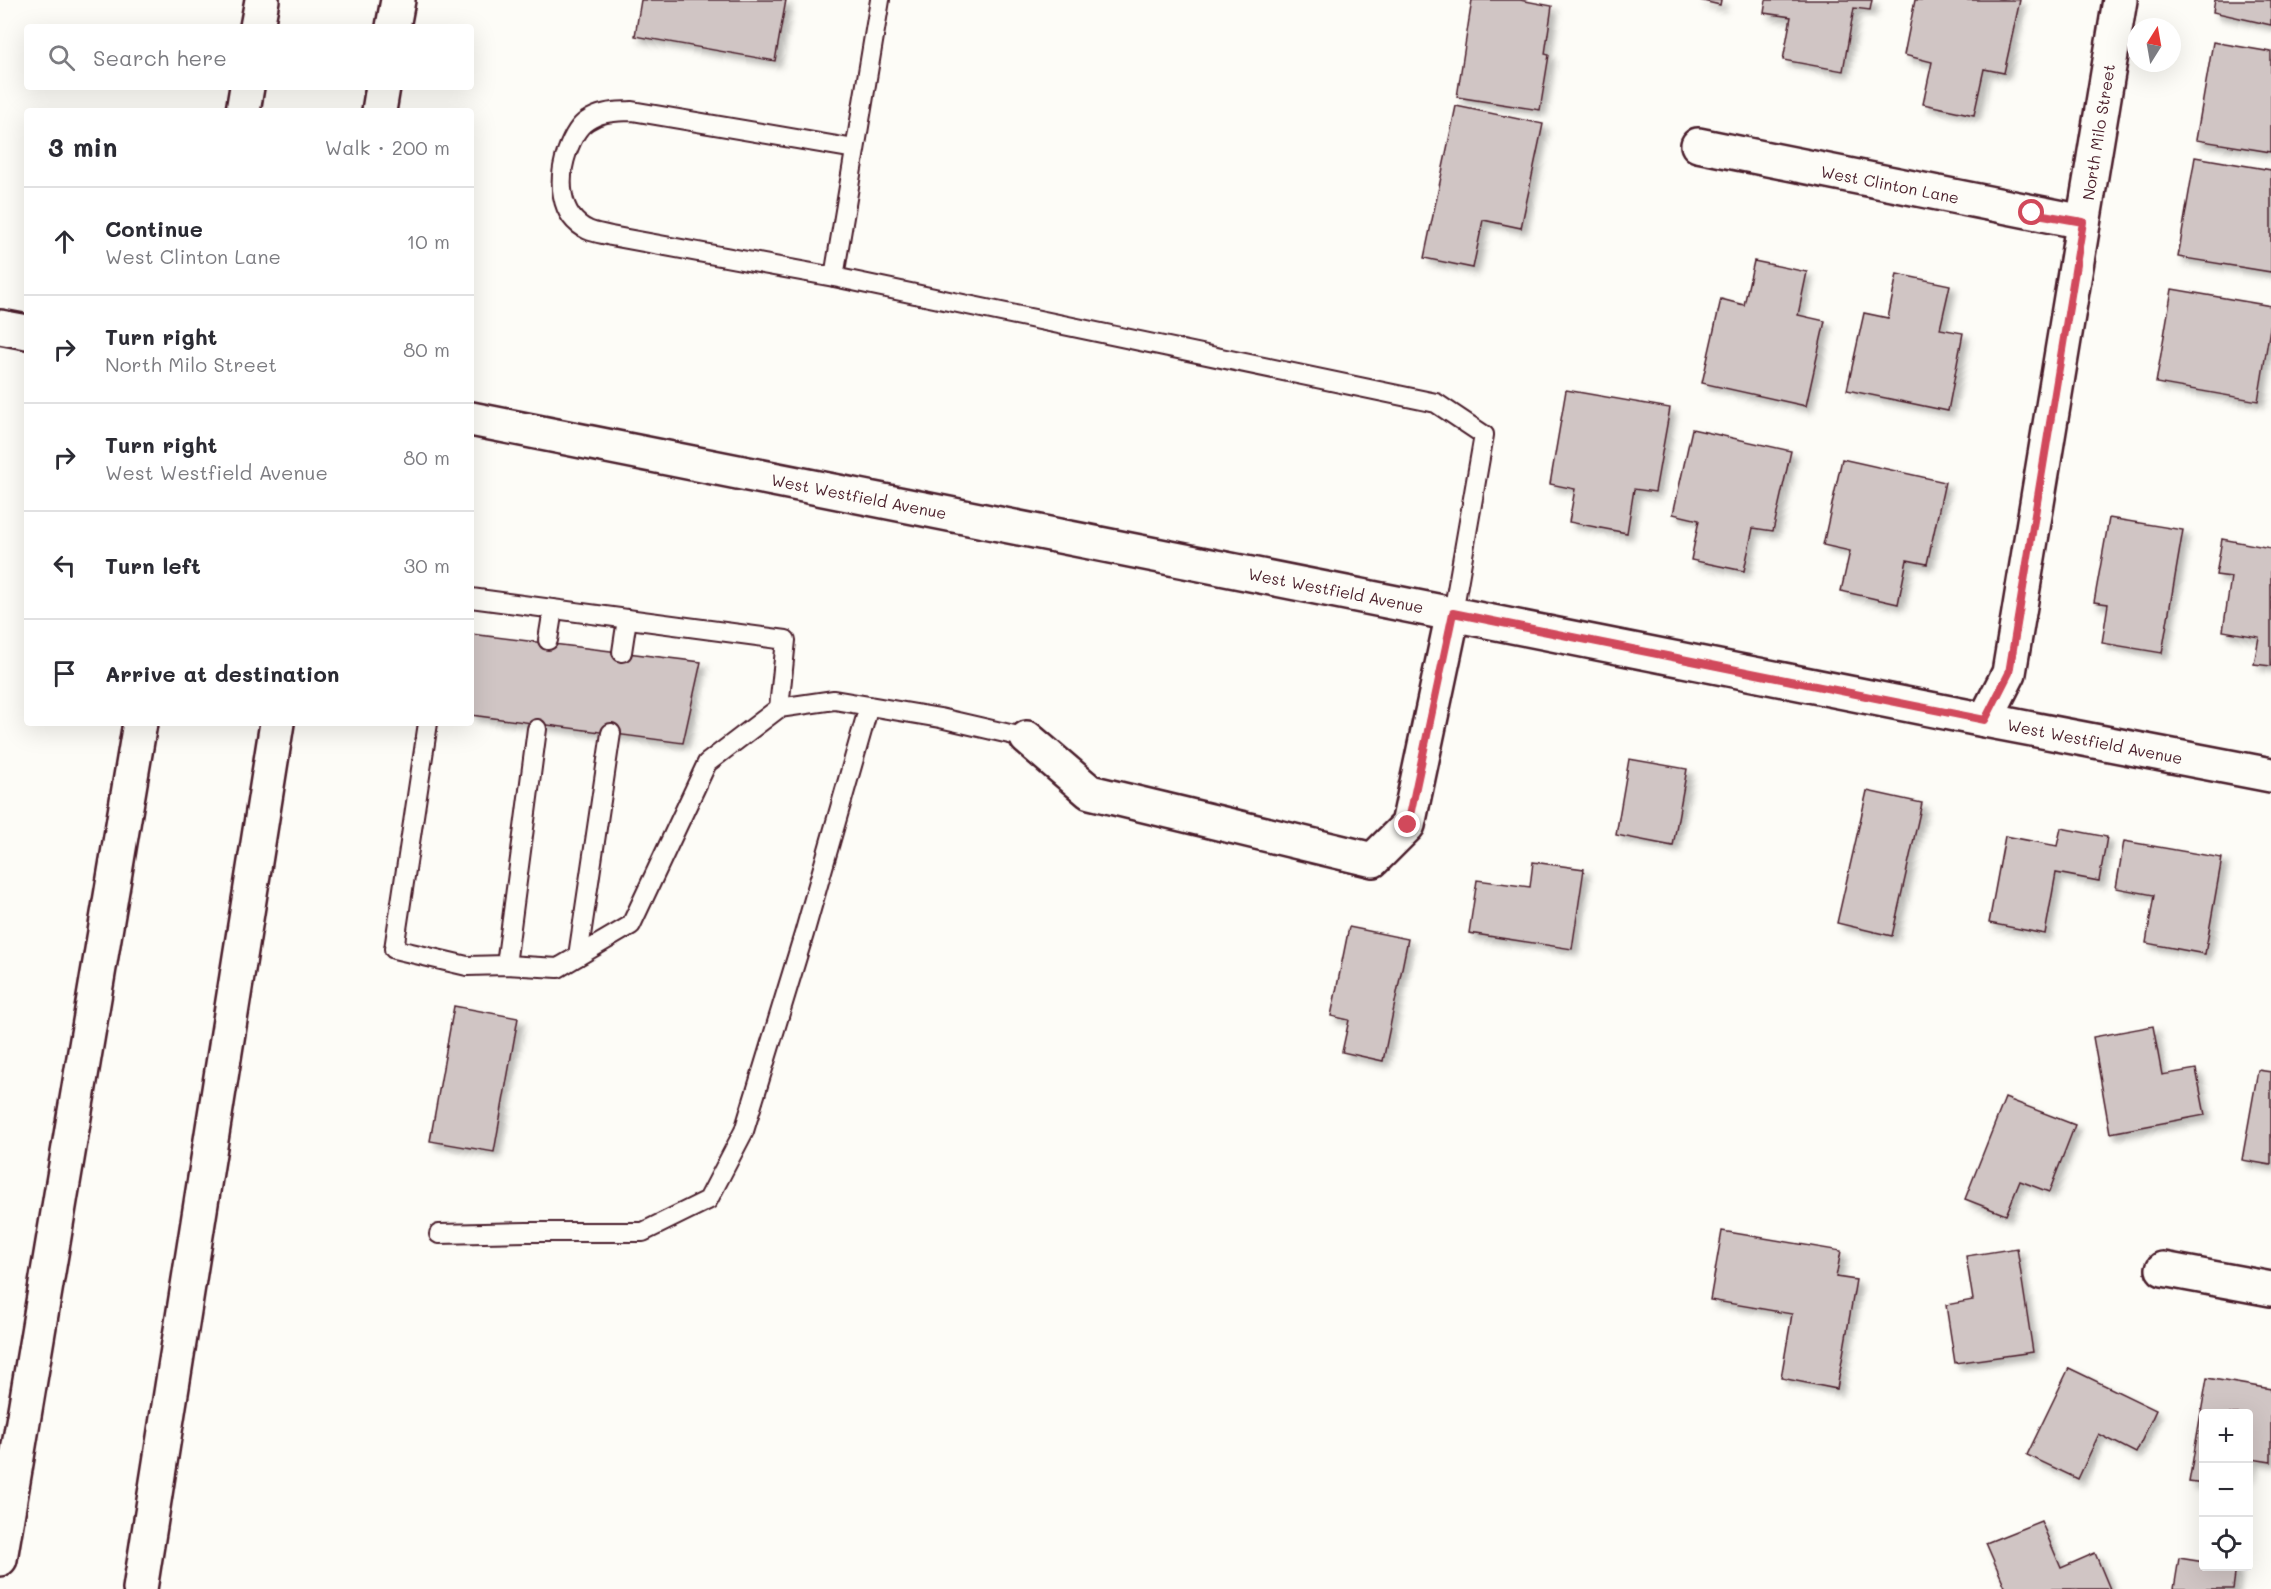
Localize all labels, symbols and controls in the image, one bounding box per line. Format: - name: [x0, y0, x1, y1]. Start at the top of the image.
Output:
- north arrow: [2127, 18, 2181, 72]
- search box: [24, 24, 474, 90]
- icon: search: [45, 41, 78, 74]
- text: Search here: [93, 43, 227, 72]
- street label: North Milo Street: [2077, 62, 2119, 202]
- text: 3 min: [48, 130, 117, 164]
- text: Walk · 200 m: [325, 134, 450, 160]
- street label: West Clinton Lane: [1819, 160, 1961, 208]
- route start: [2018, 199, 2044, 225]
- text: Continue: [105, 214, 203, 243]
- icon: ahead: [48, 225, 81, 258]
- text: 10 m: [406, 228, 450, 254]
- text: West Clinton Lane: [105, 243, 281, 269]
- text: Turn right: [105, 322, 217, 351]
- icon: right: [48, 333, 81, 366]
- text: 80 m: [403, 336, 450, 362]
- text: North Milo Street: [105, 351, 277, 377]
- text: Turn right: [105, 430, 217, 459]
- icon: right: [48, 441, 81, 474]
- text: 80 m: [403, 444, 450, 470]
- text: West Westfield Avenue: [105, 459, 328, 485]
- street label: West Westfield Avenue: [769, 469, 949, 523]
- icon: left: [48, 549, 81, 582]
- text: Turn left: [105, 551, 201, 580]
- text: 30 m: [404, 552, 450, 578]
- street label: West Westfield Avenue: [1246, 563, 1426, 617]
- icon: arrive: [48, 657, 81, 690]
- text: Arrive at destination: [105, 659, 340, 688]
- street label: West Westfield Avenue: [2005, 714, 2185, 768]
- route end: [1394, 811, 1420, 837]
- map controls: [2199, 1409, 2253, 1571]
- button: +: [2199, 1409, 2253, 1463]
- button: −: [2199, 1463, 2253, 1517]
- button: locate: [2199, 1517, 2253, 1571]

